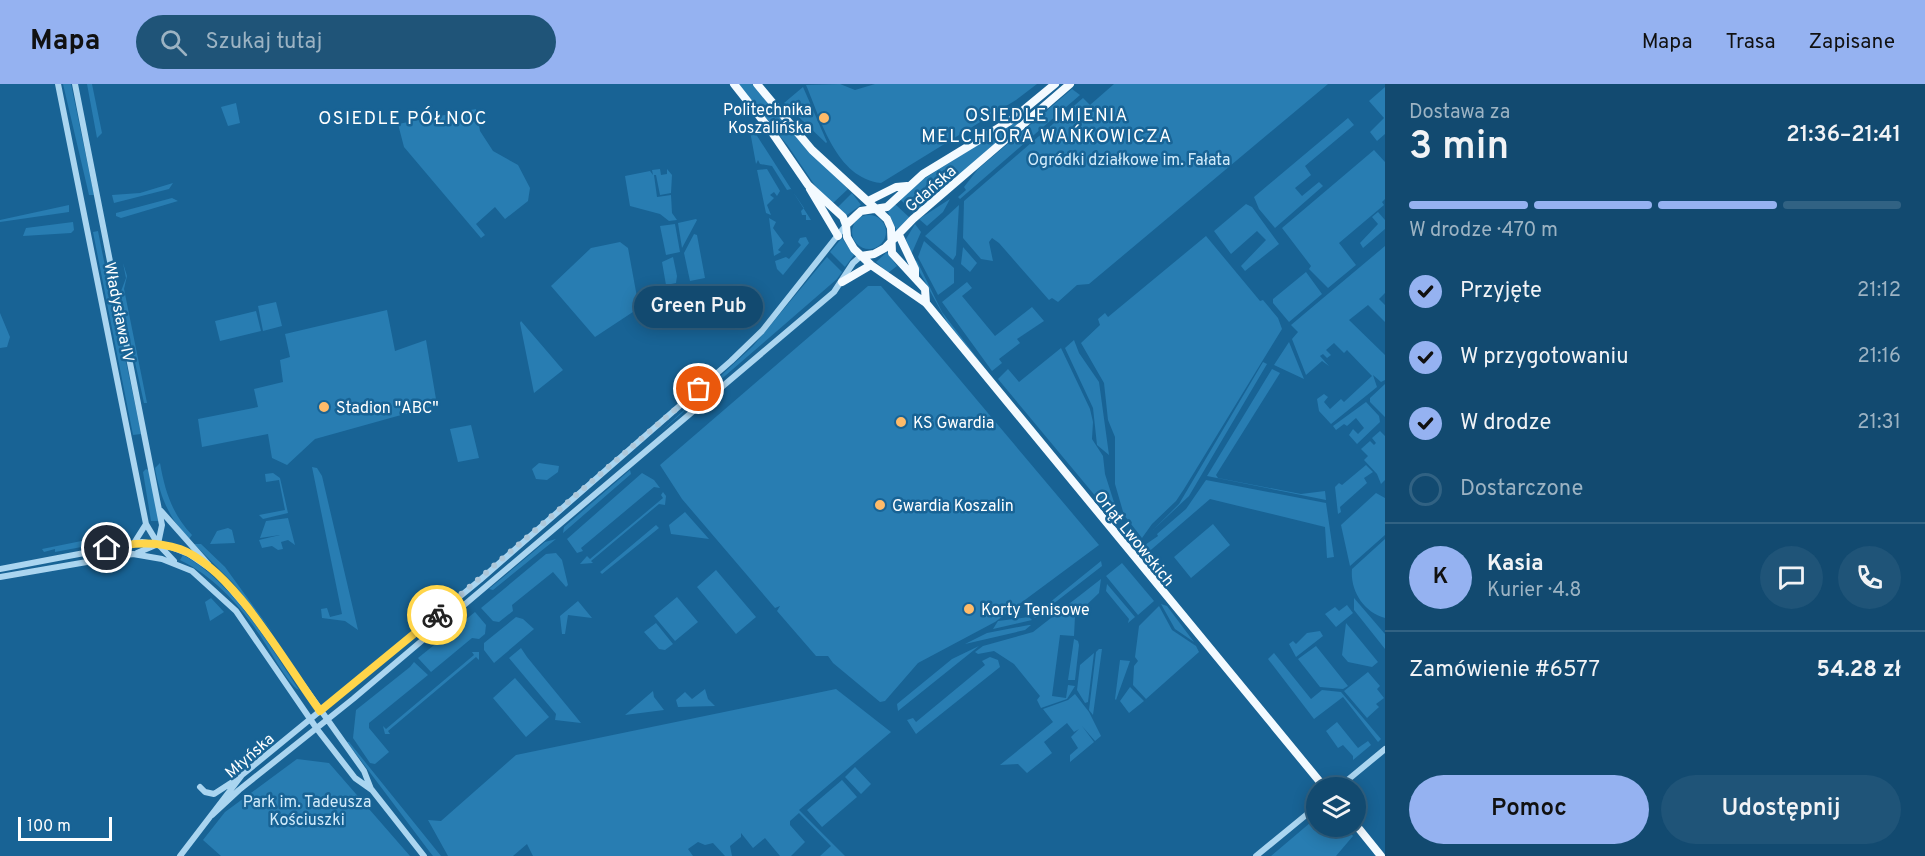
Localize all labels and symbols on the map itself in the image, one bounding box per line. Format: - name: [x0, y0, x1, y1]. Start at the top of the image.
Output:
- place label: Politechnika Koszalińska: [723, 101, 812, 139]
- district label: OSIEDLE IMIENIA MELCHIORA WAŃKOWICZA: [921, 105, 1173, 149]
- district label: OSIEDLE PÓŁNOC: [318, 106, 488, 131]
- marker: Politechnika Koszalińska: [817, 111, 831, 125]
- park label: Ogródki działkowe im. Fałata: [1028, 151, 1230, 171]
- street label: Gdańska: [901, 162, 961, 217]
- street label: Władysława IV: [99, 261, 138, 364]
- callout: Green Pub: [634, 287, 764, 329]
- pin: [673, 363, 724, 414]
- place label: Stadion "ABC": [336, 399, 439, 419]
- marker: Stadion "ABC": [317, 400, 331, 414]
- place label: KS Gwardia: [913, 414, 994, 434]
- marker: KS Gwardia: [894, 415, 908, 429]
- street label: Orląt Lwowskich: [1089, 487, 1178, 591]
- place label: Gwardia Koszalin: [892, 497, 1014, 517]
- marker: Gwardia Koszalin: [873, 498, 887, 512]
- pin: [81, 522, 132, 573]
- courier: [407, 585, 467, 645]
- place label: Korty Tenisowe: [981, 601, 1090, 621]
- marker: Korty Tenisowe: [962, 602, 976, 616]
- street label: Młyńska: [222, 730, 279, 783]
- park label: Park im. Tadeusza Kościuszki: [243, 793, 371, 831]
- scale bar: [18, 814, 112, 842]

